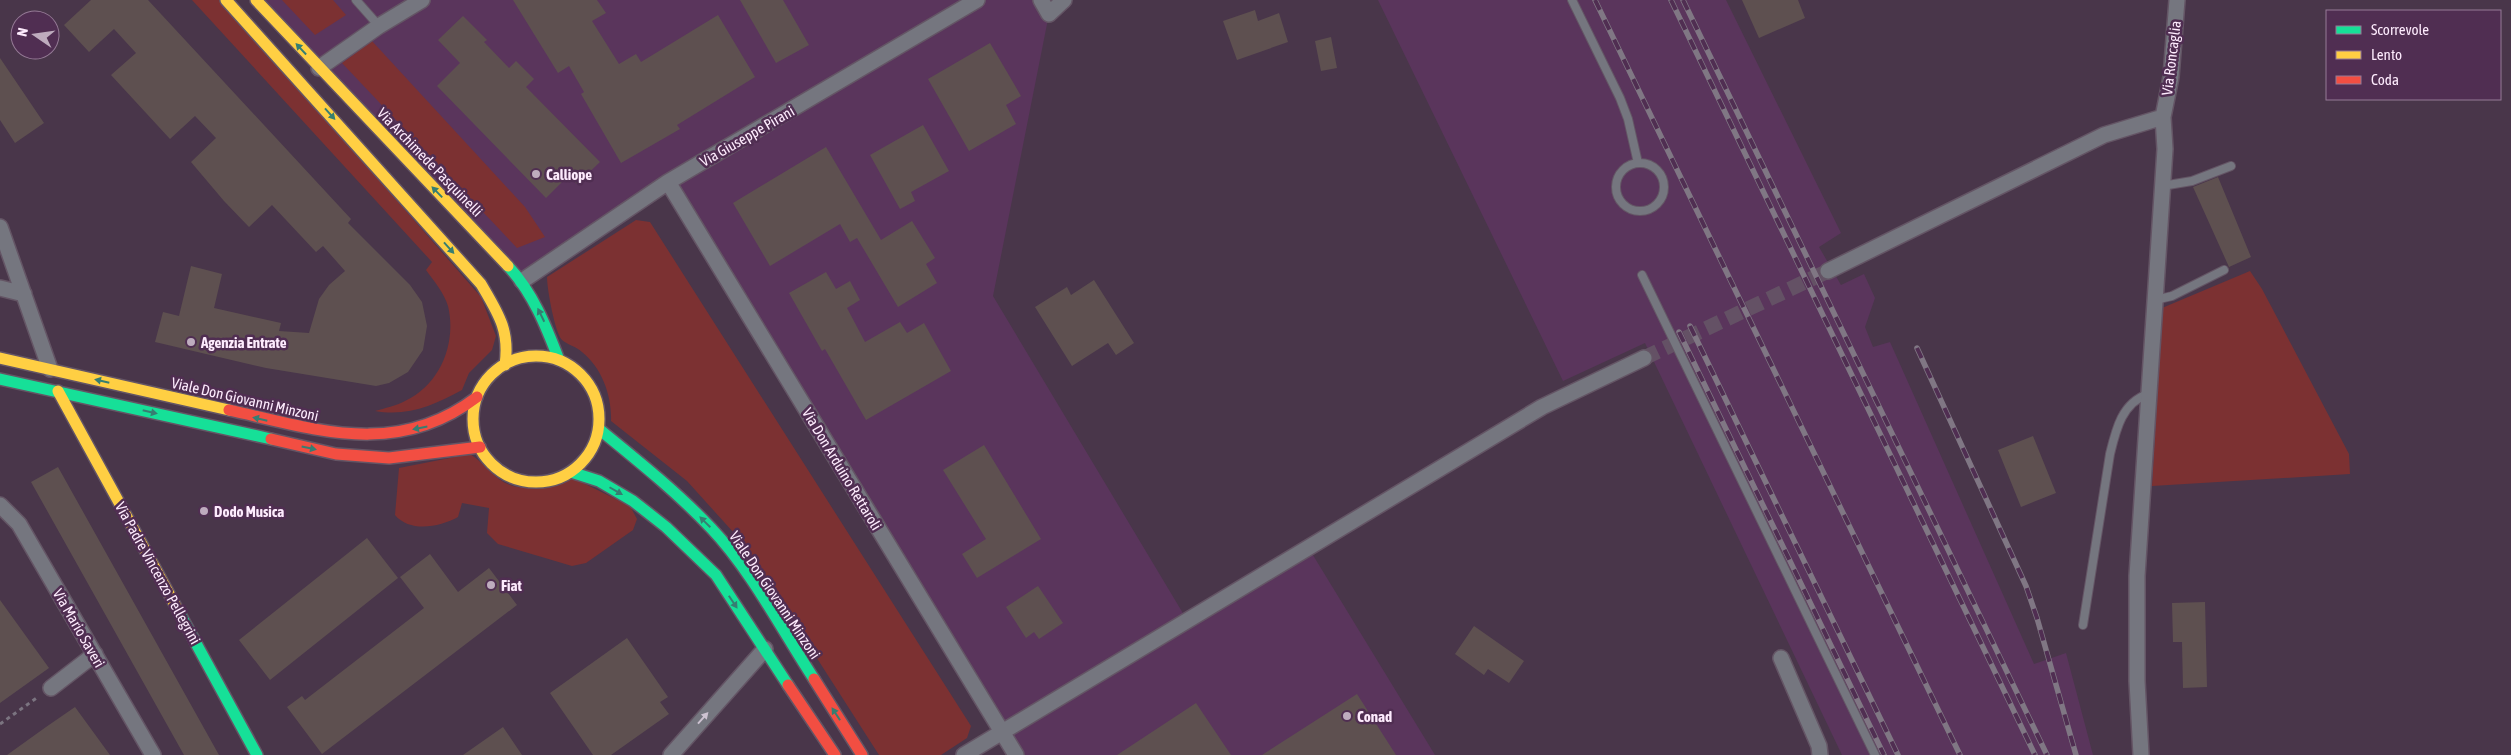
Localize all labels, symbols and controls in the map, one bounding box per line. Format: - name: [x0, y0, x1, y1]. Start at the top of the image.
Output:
- north arrow: [10, 10, 60, 60]
- legend: [2326, 10, 2501, 100]
- street label: Via Roncaglia: [2158, 20, 2184, 96]
- text: Scorrevole: [2371, 21, 2429, 38]
- text: N: [14, 26, 31, 38]
- one-way arrow: [295, 43, 307, 55]
- text: Lento: [2371, 46, 2402, 63]
- text: Coda: [2371, 71, 2399, 88]
- street label: Via Giuseppe Pirani: [697, 102, 797, 170]
- street label: Via Archimede Pasquinelli: [374, 104, 486, 220]
- one-way arrow: [324, 107, 336, 119]
- place label: Calliope: [546, 166, 592, 183]
- marker: Calliope: [530, 168, 542, 180]
- one-way arrow: [431, 186, 443, 198]
- one-way arrow: [444, 242, 455, 255]
- one-way arrow: [537, 308, 545, 322]
- place label: Agenzia Entrate: [200, 334, 287, 351]
- marker: Agenzia Entrate: [185, 336, 197, 348]
- street label: Viale Don Giovanni Minzoni: [170, 374, 320, 424]
- one-way arrow: [94, 377, 109, 385]
- street label: Via Don Arduino Rettaroli: [799, 405, 885, 533]
- one-way arrow: [143, 408, 158, 416]
- one-way arrow: [252, 415, 267, 423]
- one-way arrow: [412, 425, 428, 433]
- one-way arrow: [301, 444, 317, 452]
- one-way arrow: [609, 486, 623, 495]
- street label: Via Padre Vincenzo Pellegrini: [112, 499, 204, 647]
- place label: Dodo Musica: [214, 503, 284, 520]
- marker: Dodo Musica: [198, 505, 210, 517]
- one-way arrow: [699, 516, 711, 528]
- street label: Viale Don Giovanni Minzoni: [726, 528, 824, 662]
- place label: Fiat: [501, 577, 522, 594]
- marker: Fiat: [485, 579, 497, 591]
- street label: Via Mario Saveri: [50, 586, 108, 670]
- one-way arrow: [728, 595, 738, 608]
- one-way arrow: [831, 707, 841, 721]
- place label: Conad: [1357, 708, 1392, 725]
- marker: Conad: [1341, 710, 1353, 722]
- one-way arrow: [698, 712, 709, 725]

